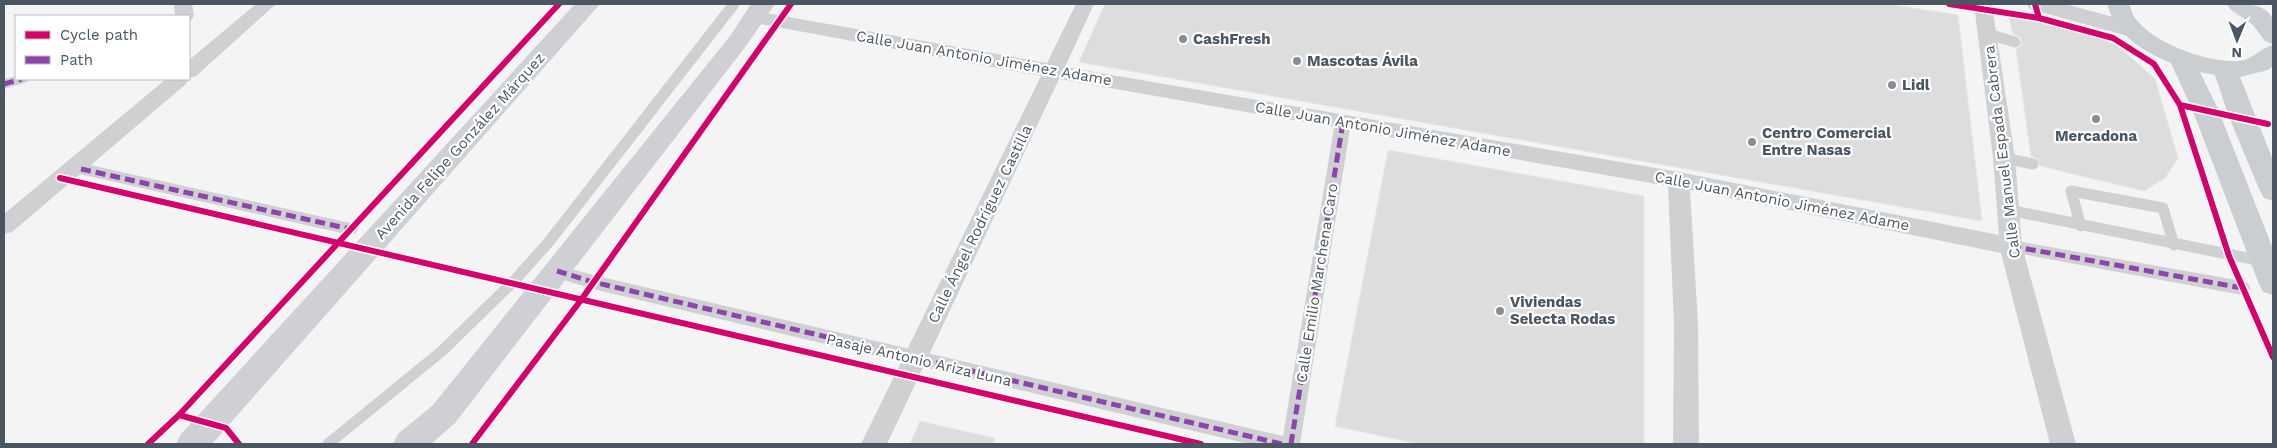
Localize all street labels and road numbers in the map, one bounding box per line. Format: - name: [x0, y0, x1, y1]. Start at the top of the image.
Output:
- street label: Calle Juan Antonio Jiménez Adame: [855, 27, 1113, 89]
- street label: Calle Manuel Espada Cabrera: [1980, 44, 2024, 260]
- street label: Avenida Felipe González Márquez: [371, 49, 549, 243]
- street label: Calle Juan Antonio Jiménez Adame: [1254, 98, 1512, 160]
- street label: Calle Ángel Rodríguez Castilla: [924, 122, 1036, 326]
- street label: Calle Juan Antonio Jiménez Adame: [1653, 167, 1911, 235]
- street label: Calle Emilio Marchena Caro: [1292, 182, 1342, 384]
- street label: Pasaje Antonio Ariza Luna: [825, 330, 1014, 390]

